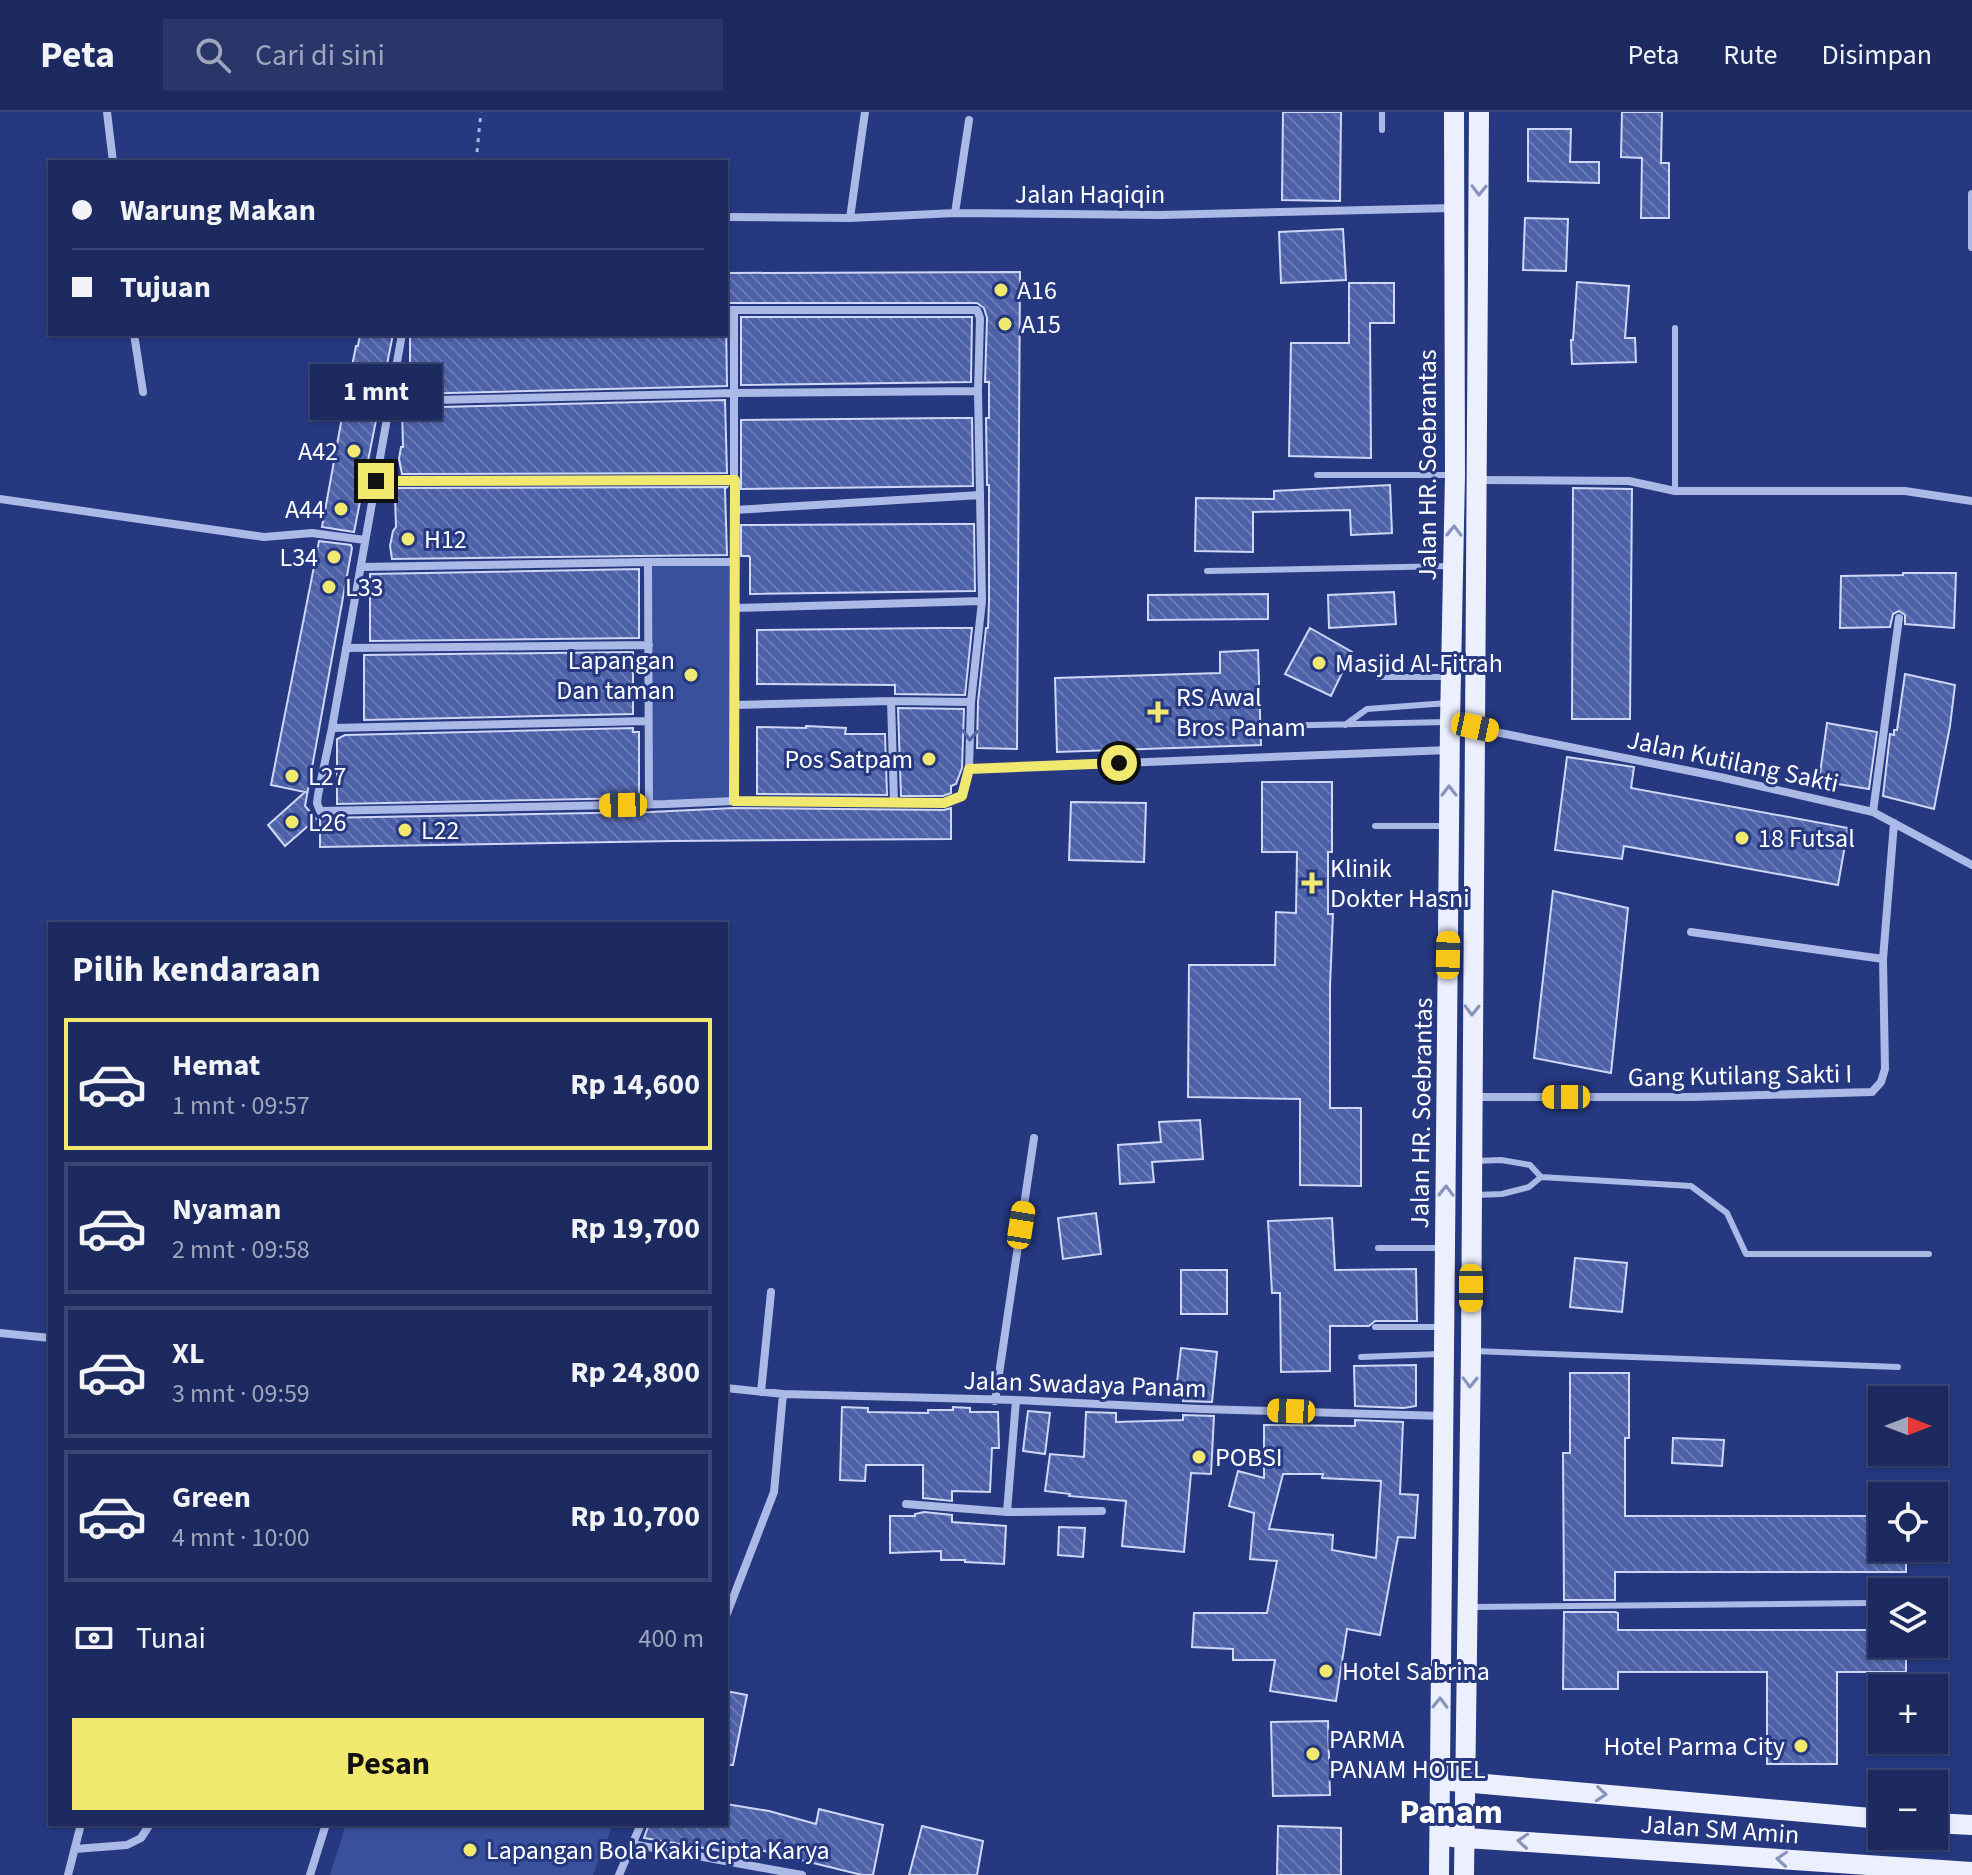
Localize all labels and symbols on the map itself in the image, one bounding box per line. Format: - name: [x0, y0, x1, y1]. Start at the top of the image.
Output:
- street label: Jalan Haqiqin: [1015, 176, 1165, 213]
- one-way arrow: [1470, 184, 1488, 197]
- place label: A16: [1017, 272, 1057, 309]
- marker: A16: [992, 281, 1010, 299]
- place label: A15: [1021, 306, 1061, 343]
- marker: A15: [996, 315, 1014, 333]
- street label: Jalan HR. Soebrantas: [1409, 349, 1446, 581]
- callout: 1 mnt: [310, 365, 442, 421]
- place label: A42: [298, 433, 338, 470]
- marker: A42: [345, 442, 363, 460]
- route end: [358, 463, 394, 499]
- place label: A44: [285, 491, 325, 528]
- marker: A44: [332, 500, 350, 518]
- place label: H12: [424, 521, 467, 558]
- one-way arrow: [1445, 524, 1463, 537]
- marker: H12: [399, 530, 417, 548]
- place label: L34: [280, 539, 318, 576]
- marker: L34: [325, 548, 343, 566]
- place label: L33: [345, 569, 383, 606]
- marker: L33: [320, 578, 338, 596]
- place label: Lapangan Dan taman: [556, 642, 675, 709]
- place label: Masjid Al-Fitrah: [1335, 645, 1503, 682]
- marker: Masjid Al-Fitrah: [1310, 654, 1328, 672]
- marker: Lapangan Dan taman: [682, 666, 700, 684]
- place label: RS Awal Bros Panam: [1176, 679, 1306, 746]
- marker: RS Awal Bros Panam: [1147, 701, 1169, 723]
- car: [1449, 710, 1501, 744]
- street label: Jalan Kutilang Sakti: [1624, 721, 1842, 802]
- one-way arrow: [961, 729, 978, 742]
- place label: Pos Satpam: [785, 741, 913, 778]
- route start: [1101, 745, 1137, 781]
- marker: Pos Satpam: [920, 750, 938, 768]
- place label: L27: [308, 758, 346, 795]
- marker: L27: [283, 767, 301, 785]
- one-way arrow: [1441, 784, 1458, 797]
- car: [599, 793, 647, 817]
- place label: L26: [308, 804, 346, 841]
- place label: L22: [421, 812, 459, 849]
- marker: L26: [283, 813, 301, 831]
- place label: 18 Futsal: [1758, 820, 1855, 857]
- marker: L22: [396, 821, 414, 839]
- marker: 18 Futsal: [1733, 829, 1751, 847]
- place label: Klinik Dokter Hasni: [1330, 850, 1470, 917]
- marker: Klinik Dokter Hasni: [1301, 872, 1323, 894]
- car: [1436, 931, 1460, 979]
- street label: Jalan HR. Soebrantas: [1401, 997, 1442, 1229]
- one-way arrow: [1463, 1004, 1481, 1017]
- street label: Gang Kutilang Sakti I: [1627, 1055, 1853, 1096]
- car: [1542, 1085, 1590, 1109]
- one-way arrow: [1437, 1184, 1455, 1197]
- car: [1005, 1199, 1037, 1251]
- car: [1459, 1264, 1483, 1312]
- street label: Jalan Swadaya Panam: [963, 1362, 1207, 1407]
- one-way arrow: [1461, 1376, 1479, 1389]
- north arrow: [1868, 1386, 1948, 1466]
- car: [1267, 1398, 1315, 1424]
- place label: POBSI: [1215, 1439, 1283, 1476]
- marker: POBSI: [1190, 1448, 1208, 1466]
- place label: Hotel Sabrina: [1342, 1653, 1490, 1690]
- marker: Hotel Sabrina: [1317, 1662, 1335, 1680]
- one-way arrow: [1431, 1696, 1449, 1709]
- place label: PARMA PANAM HOTEL: [1329, 1721, 1486, 1788]
- place label: Hotel Parma City: [1603, 1728, 1785, 1765]
- marker: Hotel Parma City: [1792, 1737, 1810, 1755]
- marker: PARMA PANAM HOTEL: [1304, 1745, 1322, 1763]
- one-way arrow: [1595, 1785, 1608, 1802]
- district label: Panam: [1399, 1788, 1503, 1837]
- street label: Jalan SM Amin: [1639, 1805, 1801, 1853]
- place label: Lapangan Bola Kaki Cipta Karya: [486, 1832, 830, 1869]
- one-way arrow: [1516, 1833, 1529, 1850]
- marker: Lapangan Bola Kaki Cipta Karya: [461, 1841, 479, 1859]
- one-way arrow: [1775, 1851, 1788, 1868]

